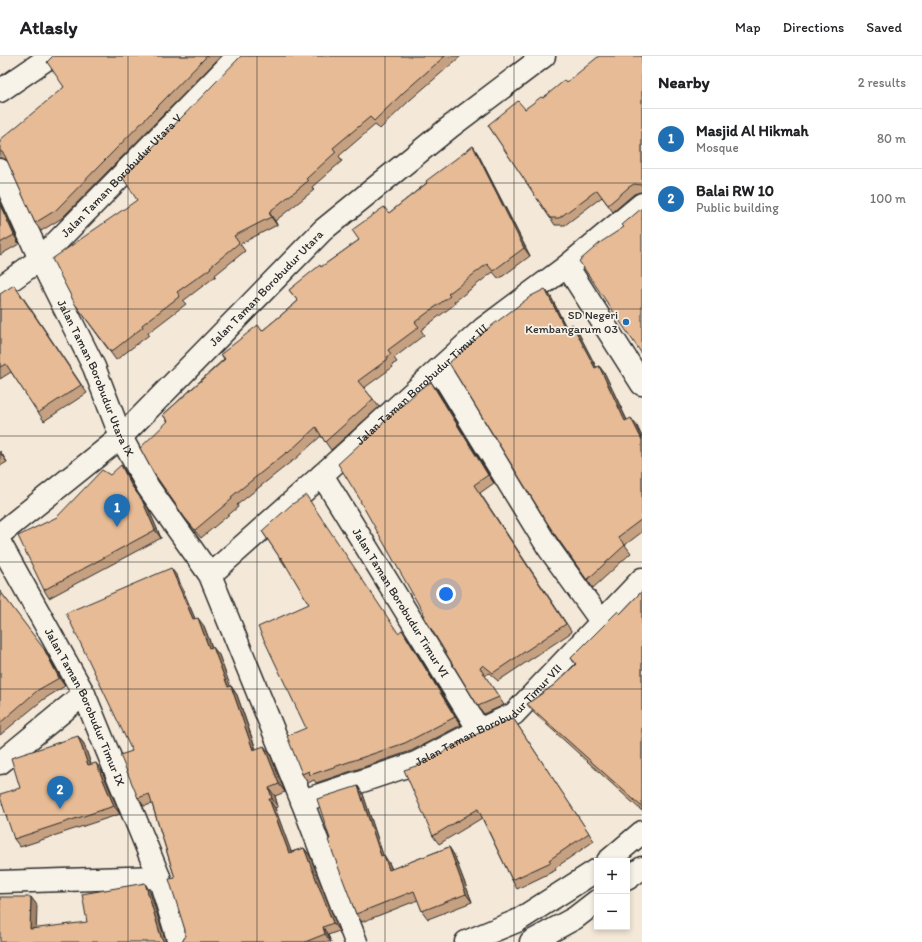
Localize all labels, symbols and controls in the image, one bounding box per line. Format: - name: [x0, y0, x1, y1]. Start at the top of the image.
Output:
- text: Atlasly: [20, 16, 77, 39]
- text: Map: [735, 19, 761, 36]
- text: Directions: [783, 19, 844, 36]
- text: Saved: [866, 19, 902, 36]
- text: Nearby: [658, 72, 710, 92]
- text: 2 results: [858, 75, 906, 90]
- street label: Jalan Taman Borobudur Utara V: [58, 111, 185, 240]
- text: Masjid Al Hikmah: [696, 122, 809, 140]
- text: 1: [668, 131, 674, 146]
- text: 80 m: [877, 131, 906, 146]
- text: Mosque: [696, 140, 739, 155]
- text: Balai RW 10: [696, 182, 774, 200]
- text: 2: [668, 191, 674, 206]
- text: 100 m: [870, 191, 906, 206]
- text: Public building: [696, 200, 779, 215]
- street label: Jalan Taman Borobudur Utara: [206, 227, 327, 349]
- street label: Jalan Taman Borobudur Utara IX: [54, 297, 137, 459]
- place label: SD Negeri Kembangarum 03: [525, 308, 618, 336]
- marker: SD Negeri Kembangarum 03: [621, 317, 631, 327]
- street label: Jalan Taman Borobudur Timur III: [353, 321, 490, 448]
- pin: 1: [104, 494, 130, 527]
- street label: Jalan Taman Borobudur Timur VI: [349, 526, 452, 680]
- your location: [436, 584, 456, 604]
- street label: Jalan Taman Borobudur Timur IX: [42, 626, 128, 788]
- street label: Jalan Taman Borobudur Timur VII: [413, 661, 565, 769]
- pin: 2: [47, 776, 73, 809]
- map controls: [594, 858, 630, 930]
- button: +: [594, 858, 630, 894]
- button: −: [594, 894, 630, 930]

